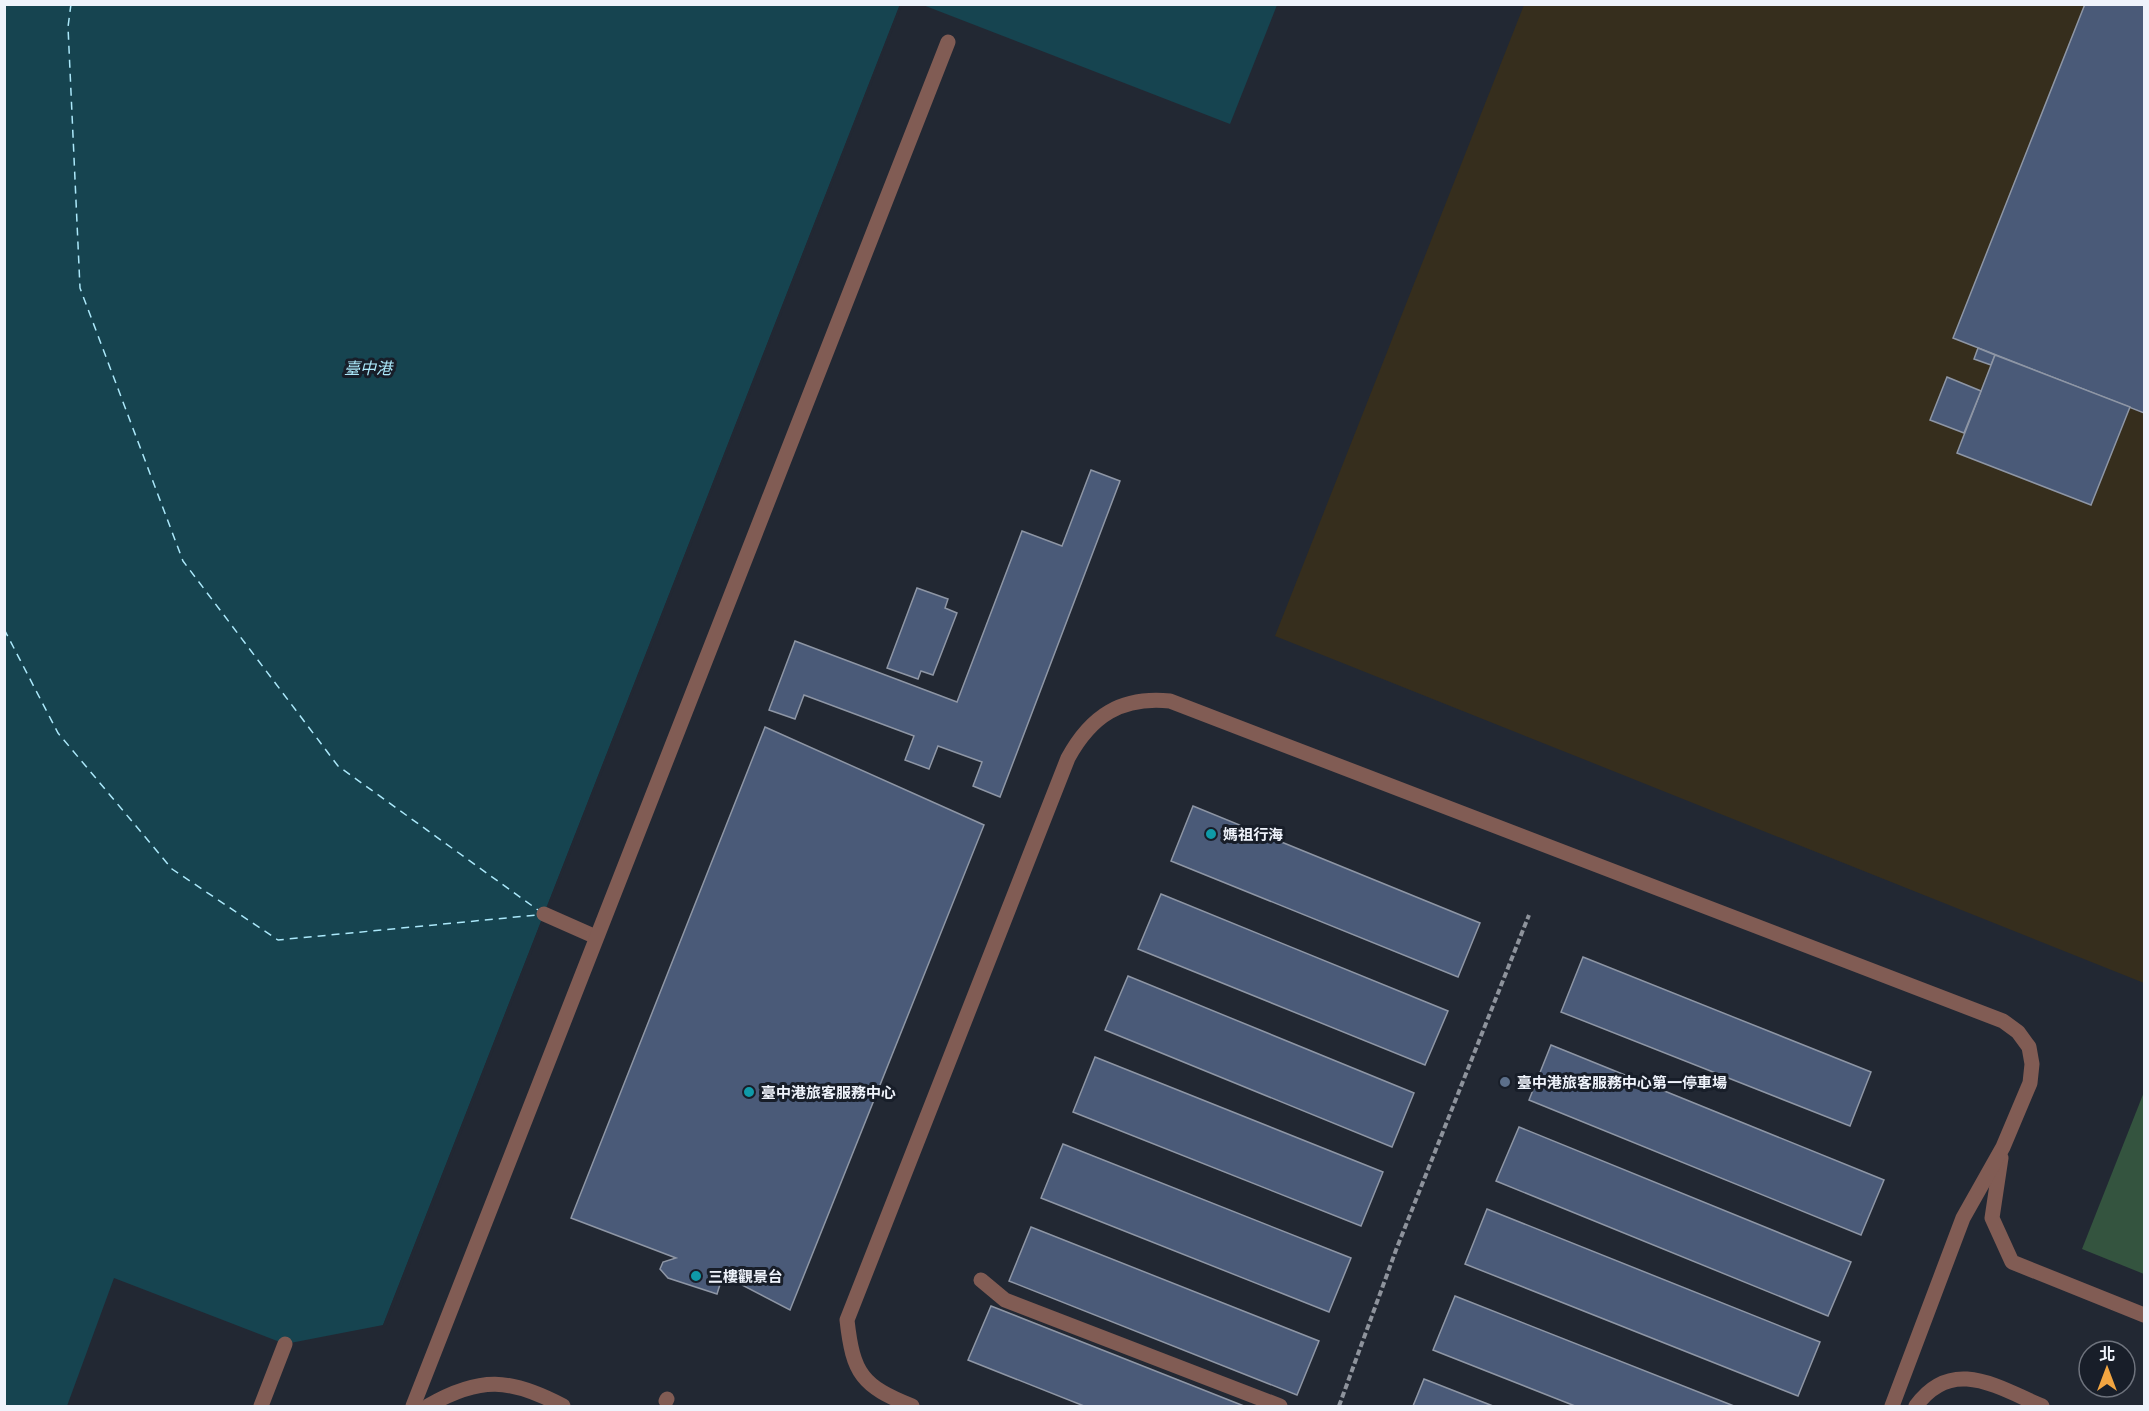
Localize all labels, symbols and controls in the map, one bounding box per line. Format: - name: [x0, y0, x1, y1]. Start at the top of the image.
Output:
- water label: 臺中港: [344, 359, 394, 378]
- place label: 媽祖行海: [1223, 825, 1283, 844]
- marker: 媽祖行海: [1204, 827, 1218, 841]
- place label: 臺中港旅客服務中心第一停車場: [1517, 1073, 1727, 1092]
- marker: 臺中港旅客服務中心第一停車場: [1498, 1075, 1512, 1089]
- place label: 臺中港旅客服務中心: [761, 1083, 896, 1102]
- marker: 臺中港旅客服務中心: [742, 1085, 756, 1099]
- place label: 三樓觀景台: [708, 1267, 783, 1286]
- marker: 三樓觀景台: [689, 1269, 703, 1283]
- north arrow: [2077, 1339, 2137, 1399]
- text: 北: [2099, 1345, 2115, 1364]

